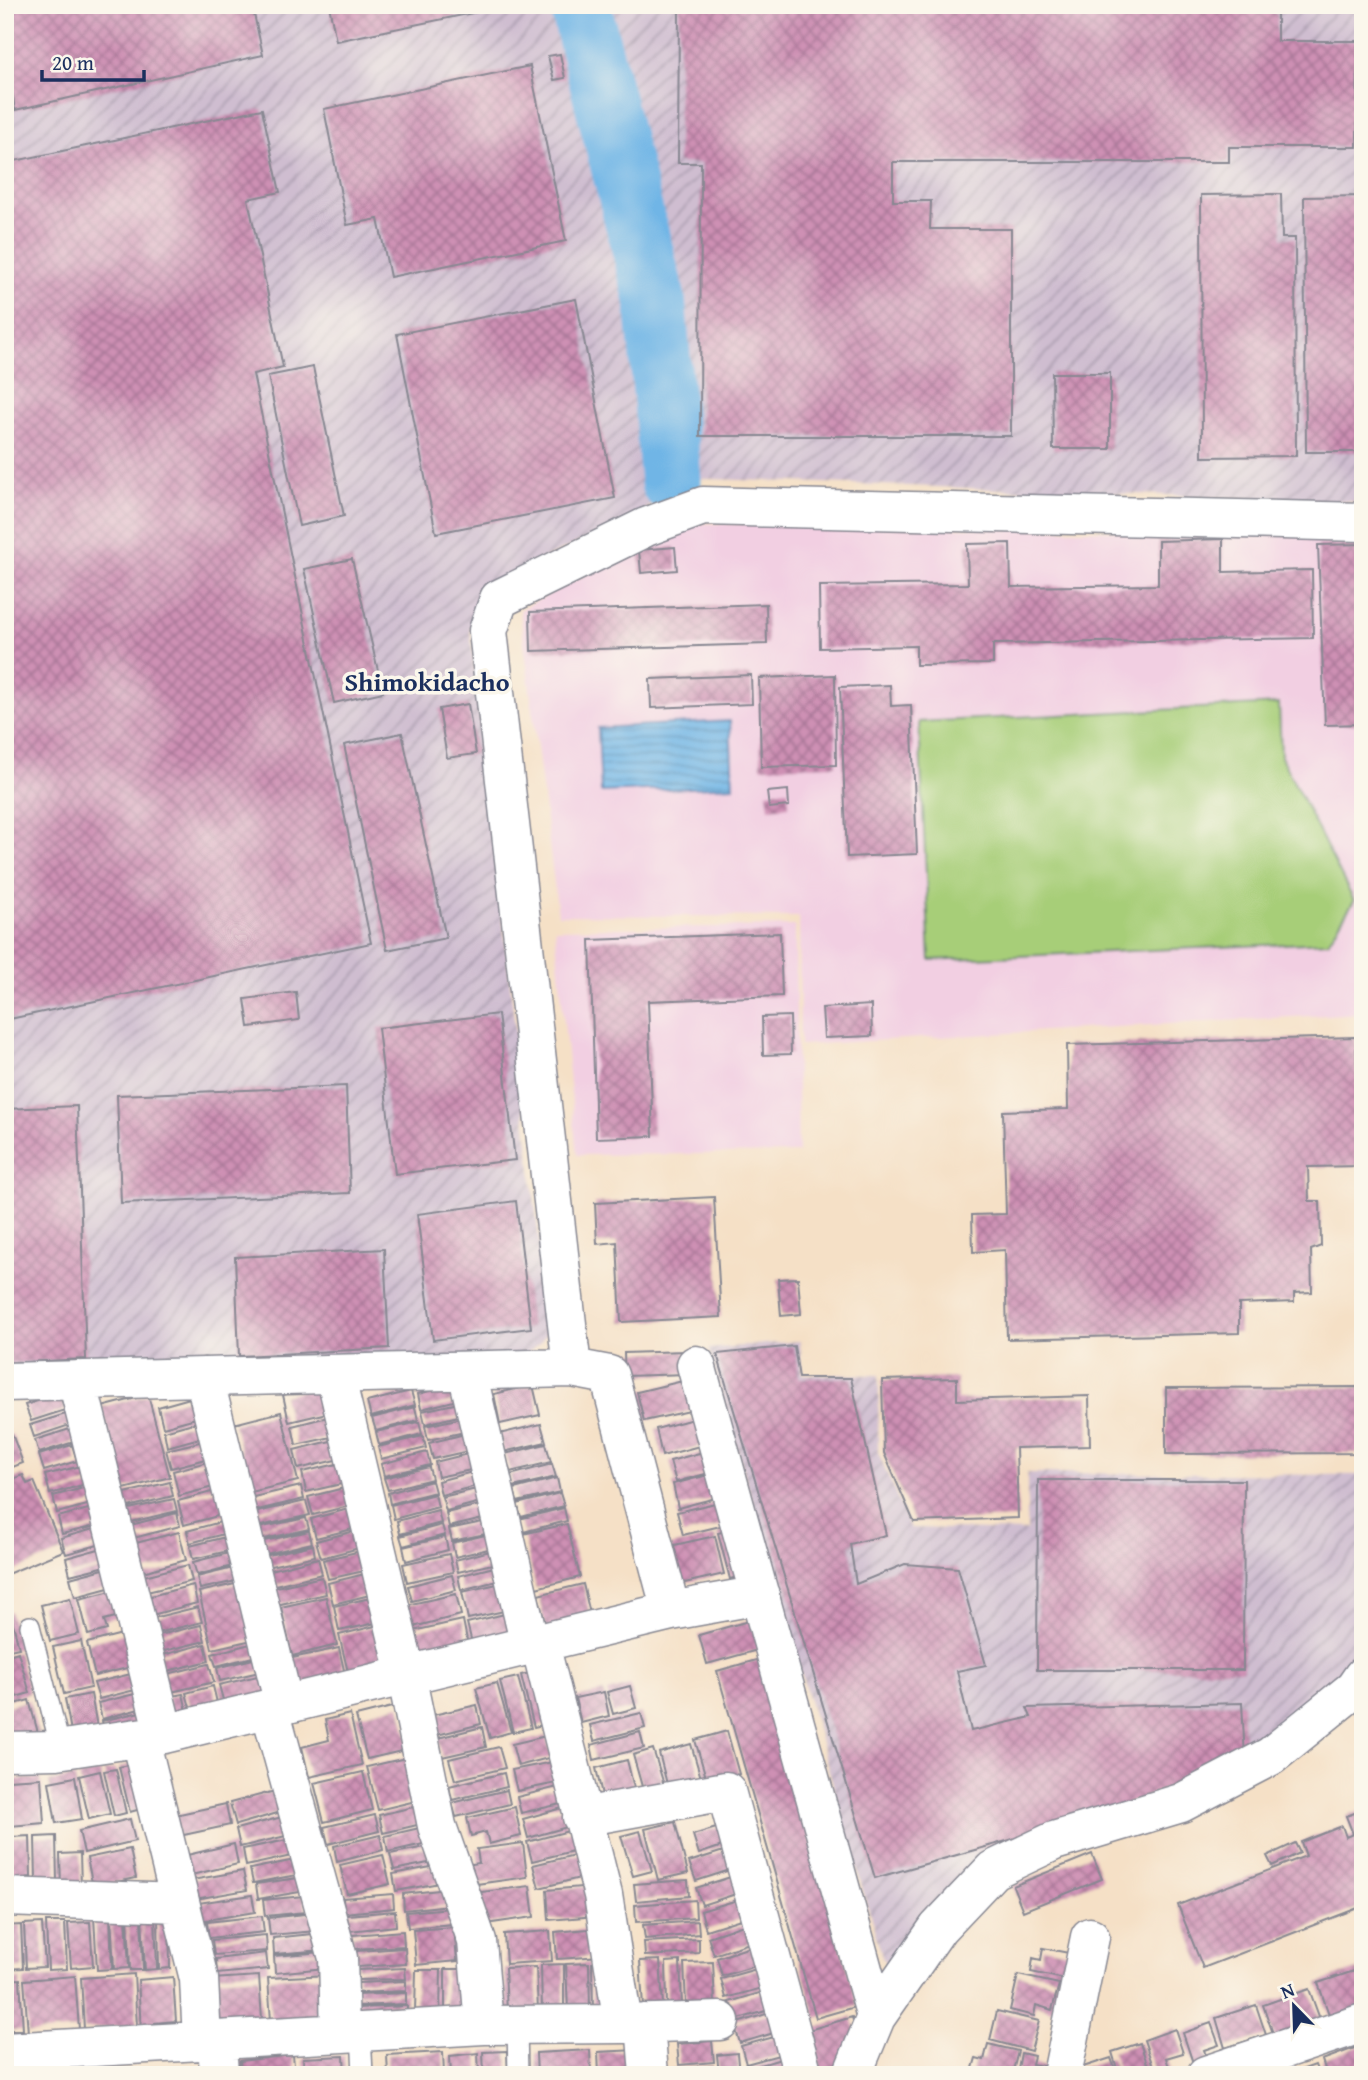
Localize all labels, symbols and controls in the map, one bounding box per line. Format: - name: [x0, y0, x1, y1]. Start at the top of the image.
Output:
- scale bar: [42, 38, 144, 82]
- text: 20 m: [52, 47, 94, 78]
- district label: Shimokidacho: [344, 662, 510, 701]
- north arrow: [1260, 1972, 1330, 2042]
- text: N: [1276, 1975, 1299, 2006]

